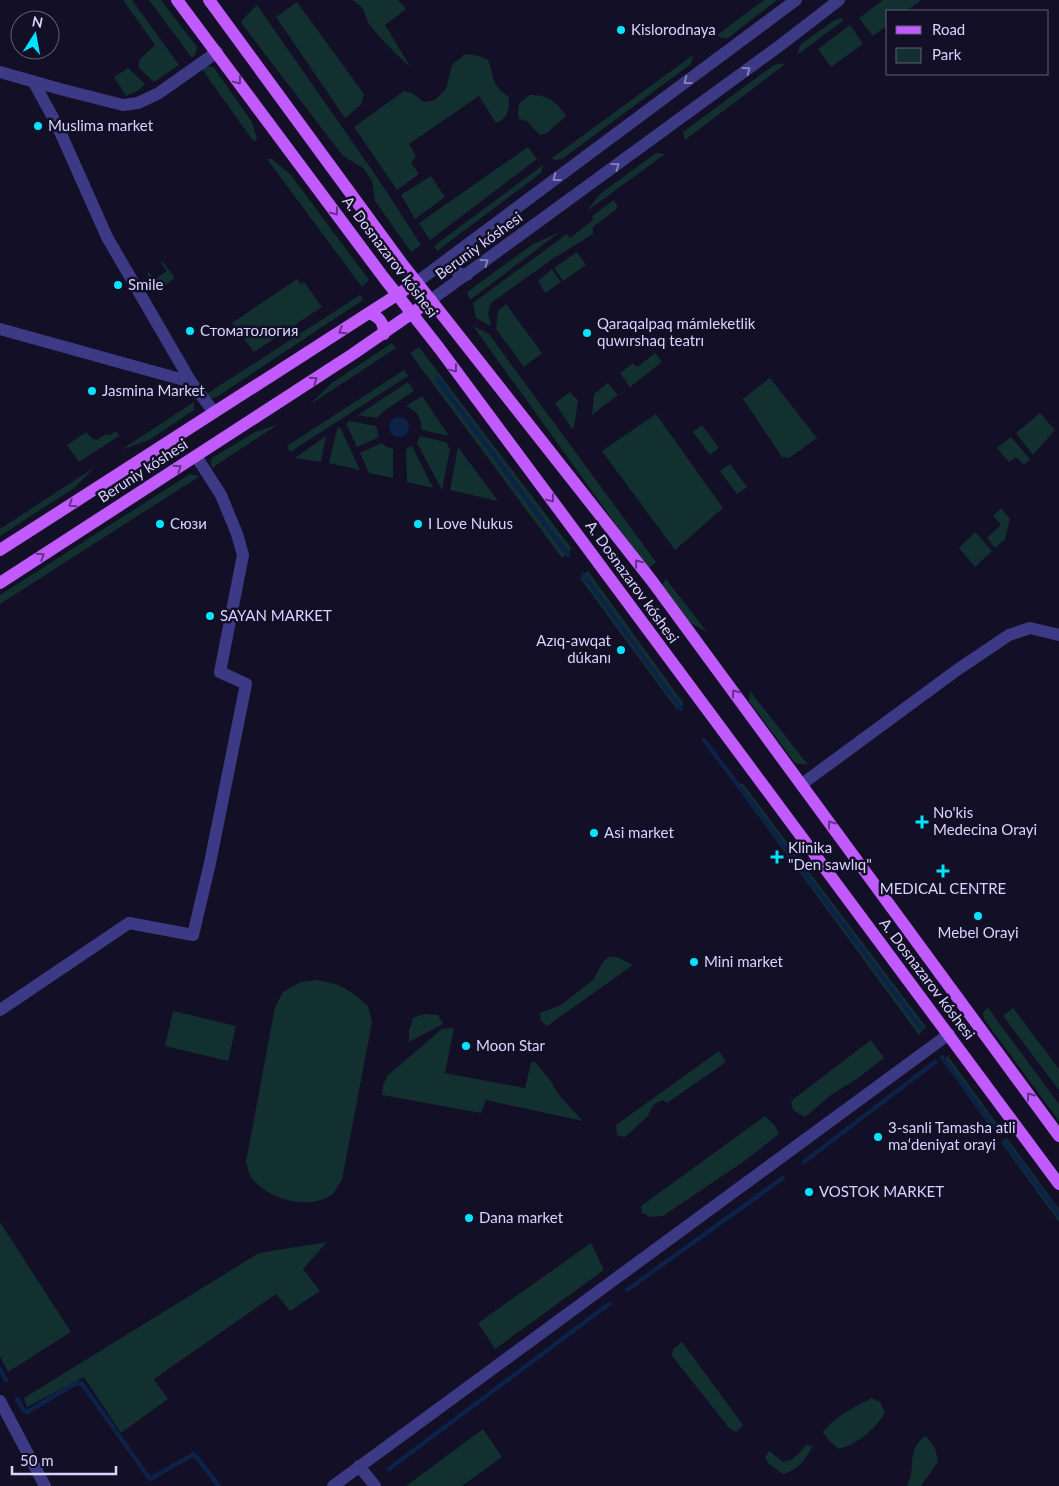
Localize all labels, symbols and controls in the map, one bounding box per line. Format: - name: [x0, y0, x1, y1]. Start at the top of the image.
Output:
- north arrow: [10, 10, 60, 60]
- legend: [886, 10, 1049, 75]
- text: N: [31, 12, 44, 31]
- place label: Kislorodnaya: [631, 20, 716, 38]
- text: Road: [932, 20, 965, 38]
- marker: Kislorodnaya: [615, 24, 627, 36]
- text: Park: [932, 45, 962, 63]
- one-way arrow: [741, 67, 750, 75]
- one-way arrow: [232, 75, 241, 85]
- one-way arrow: [684, 76, 693, 84]
- place label: Muslima market: [48, 116, 154, 134]
- marker: Muslima market: [32, 120, 44, 132]
- one-way arrow: [610, 163, 620, 172]
- one-way arrow: [552, 172, 562, 181]
- street label: A. Dosnazarov kóshesi: [339, 192, 442, 321]
- one-way arrow: [329, 206, 338, 216]
- street label: Beruniy kóshesi: [431, 208, 525, 283]
- one-way arrow: [479, 259, 489, 268]
- place label: Smile: [128, 275, 163, 293]
- marker: Smile: [112, 279, 124, 291]
- place label: Qaraqalpaq mámleketlik quwırshaq teatrı: [597, 314, 756, 349]
- place label: Стоматология: [200, 321, 298, 339]
- marker: Стоматология: [184, 325, 196, 337]
- one-way arrow: [338, 325, 347, 334]
- marker: Qaraqalpaq mámleketlik quwırshaq teatrı: [581, 327, 593, 339]
- one-way arrow: [448, 363, 457, 373]
- one-way arrow: [308, 377, 318, 386]
- place label: Jasmina Market: [102, 381, 205, 399]
- marker: Jasmina Market: [86, 385, 98, 397]
- street label: Beruniy kóshesi: [94, 435, 191, 506]
- one-way arrow: [172, 465, 181, 475]
- one-way arrow: [545, 494, 554, 503]
- one-way arrow: [69, 497, 78, 507]
- place label: Сюзи: [170, 514, 207, 532]
- place label: I Love Nukus: [428, 514, 513, 532]
- street label: A. Dosnazarov kóshesi: [582, 517, 683, 646]
- marker: Сюзи: [154, 518, 166, 530]
- marker: I Love Nukus: [412, 518, 424, 530]
- one-way arrow: [35, 553, 45, 562]
- one-way arrow: [634, 559, 643, 568]
- place label: SAYAN MARKET: [220, 606, 332, 624]
- marker: SAYAN MARKET: [204, 610, 216, 622]
- place label: Azıq-awqat dúkanı: [536, 631, 612, 666]
- marker: Azıq-awqat dúkanı: [615, 644, 627, 656]
- one-way arrow: [732, 689, 741, 699]
- place label: No'kis Medecina Orayi: [933, 803, 1037, 838]
- marker: No'kis Medecina Orayi: [915, 815, 929, 829]
- one-way arrow: [828, 820, 837, 830]
- place label: Asi market: [604, 823, 674, 841]
- marker: Asi market: [588, 827, 600, 839]
- place label: Klinika "Den sawlıq": [788, 838, 872, 873]
- marker: Klinika "Den sawlıq": [770, 850, 784, 864]
- marker: MEDICAL CENTRE: [936, 864, 950, 878]
- place label: MEDICAL CENTRE: [880, 879, 1006, 897]
- marker: Mebel Orayi: [972, 910, 984, 922]
- street label: A. Dosnazarov kóshesi: [876, 914, 979, 1043]
- place label: Mebel Orayi: [937, 923, 1019, 941]
- place label: Mini market: [704, 952, 784, 970]
- marker: Mini market: [688, 956, 700, 968]
- place label: Moon Star: [476, 1036, 546, 1054]
- marker: Moon Star: [460, 1040, 472, 1052]
- one-way arrow: [1027, 1092, 1036, 1102]
- place label: 3-sanli Tamasha atli maʻdeniyat orayi: [888, 1118, 1016, 1153]
- marker: 3-sanli Tamasha atli maʻdeniyat orayi: [872, 1131, 884, 1143]
- place label: VOSTOK MARKET: [819, 1182, 944, 1200]
- marker: VOSTOK MARKET: [803, 1186, 815, 1198]
- place label: Dana market: [479, 1208, 564, 1226]
- marker: Dana market: [463, 1212, 475, 1224]
- scale bar: [12, 1444, 116, 1476]
- text: 50 m: [20, 1451, 54, 1469]

